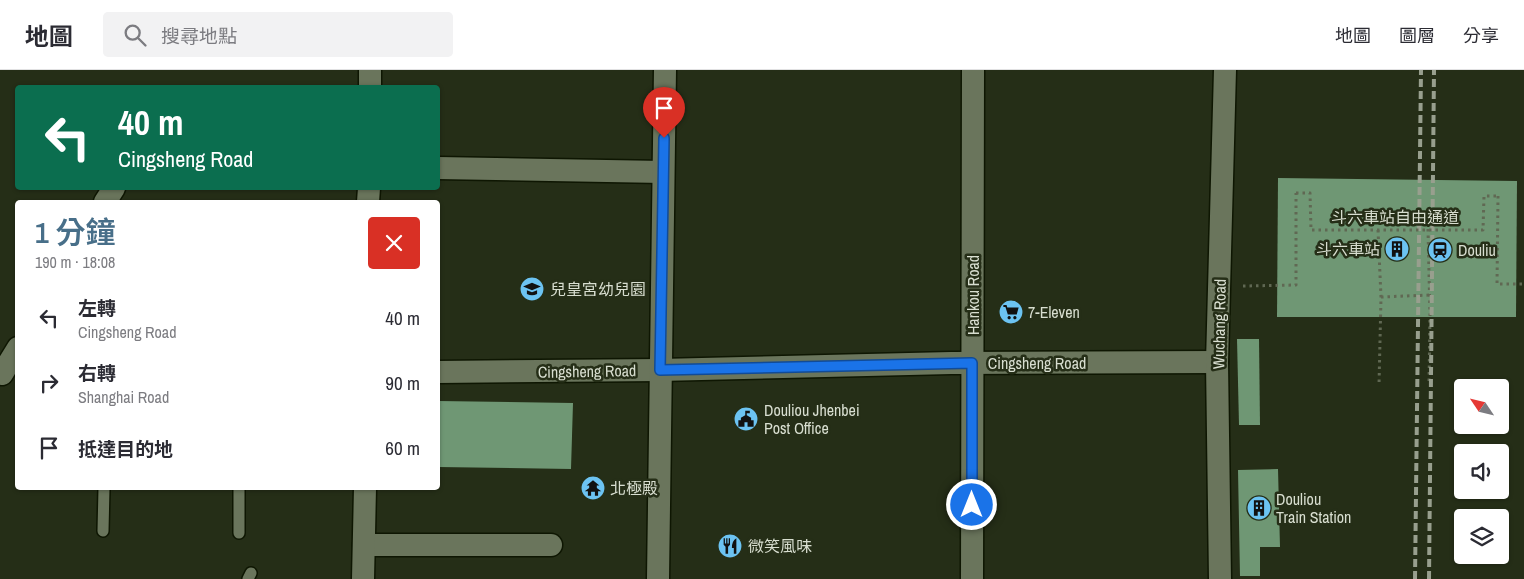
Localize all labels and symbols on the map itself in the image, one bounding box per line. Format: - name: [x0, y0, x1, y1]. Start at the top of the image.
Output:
- pin: [643, 87, 685, 138]
- street label: 斗六車站自由通道: [1331, 206, 1459, 228]
- building icon: 斗六車站: [1384, 236, 1410, 262]
- station icon: Douliu: [1427, 237, 1453, 263]
- place label: 斗六車站: [1316, 238, 1380, 260]
- place label: Douliu: [1458, 239, 1496, 261]
- street label: Hankou Road: [962, 255, 984, 335]
- school or university icon: 兒皇宮幼兒園: [519, 276, 545, 302]
- place label: 兒皇宮幼兒園: [550, 278, 646, 300]
- street label: Wuchang Road: [1207, 279, 1231, 369]
- supermarket icon: 7-Eleven: [998, 299, 1024, 325]
- place label: 7-Eleven: [1028, 301, 1080, 323]
- street label: Cingsheng Road: [988, 352, 1086, 374]
- street label: Cingsheng Road: [538, 359, 636, 383]
- north arrow: [1454, 379, 1509, 434]
- place label: Douliou Jhenbei Post Office: [764, 399, 860, 439]
- public building icon: Douliou Jhenbei Post Office: [733, 406, 759, 432]
- temple icon: 北極殿: [580, 475, 606, 501]
- place label: 北極殿: [610, 477, 658, 499]
- position arrow: [945, 478, 997, 530]
- place label: Douliou Train Station: [1276, 488, 1351, 528]
- building icon: Douliou Train Station: [1246, 495, 1272, 521]
- restaurant icon: 微笑風味: [717, 533, 743, 559]
- place label: 微笑風味: [748, 535, 812, 557]

